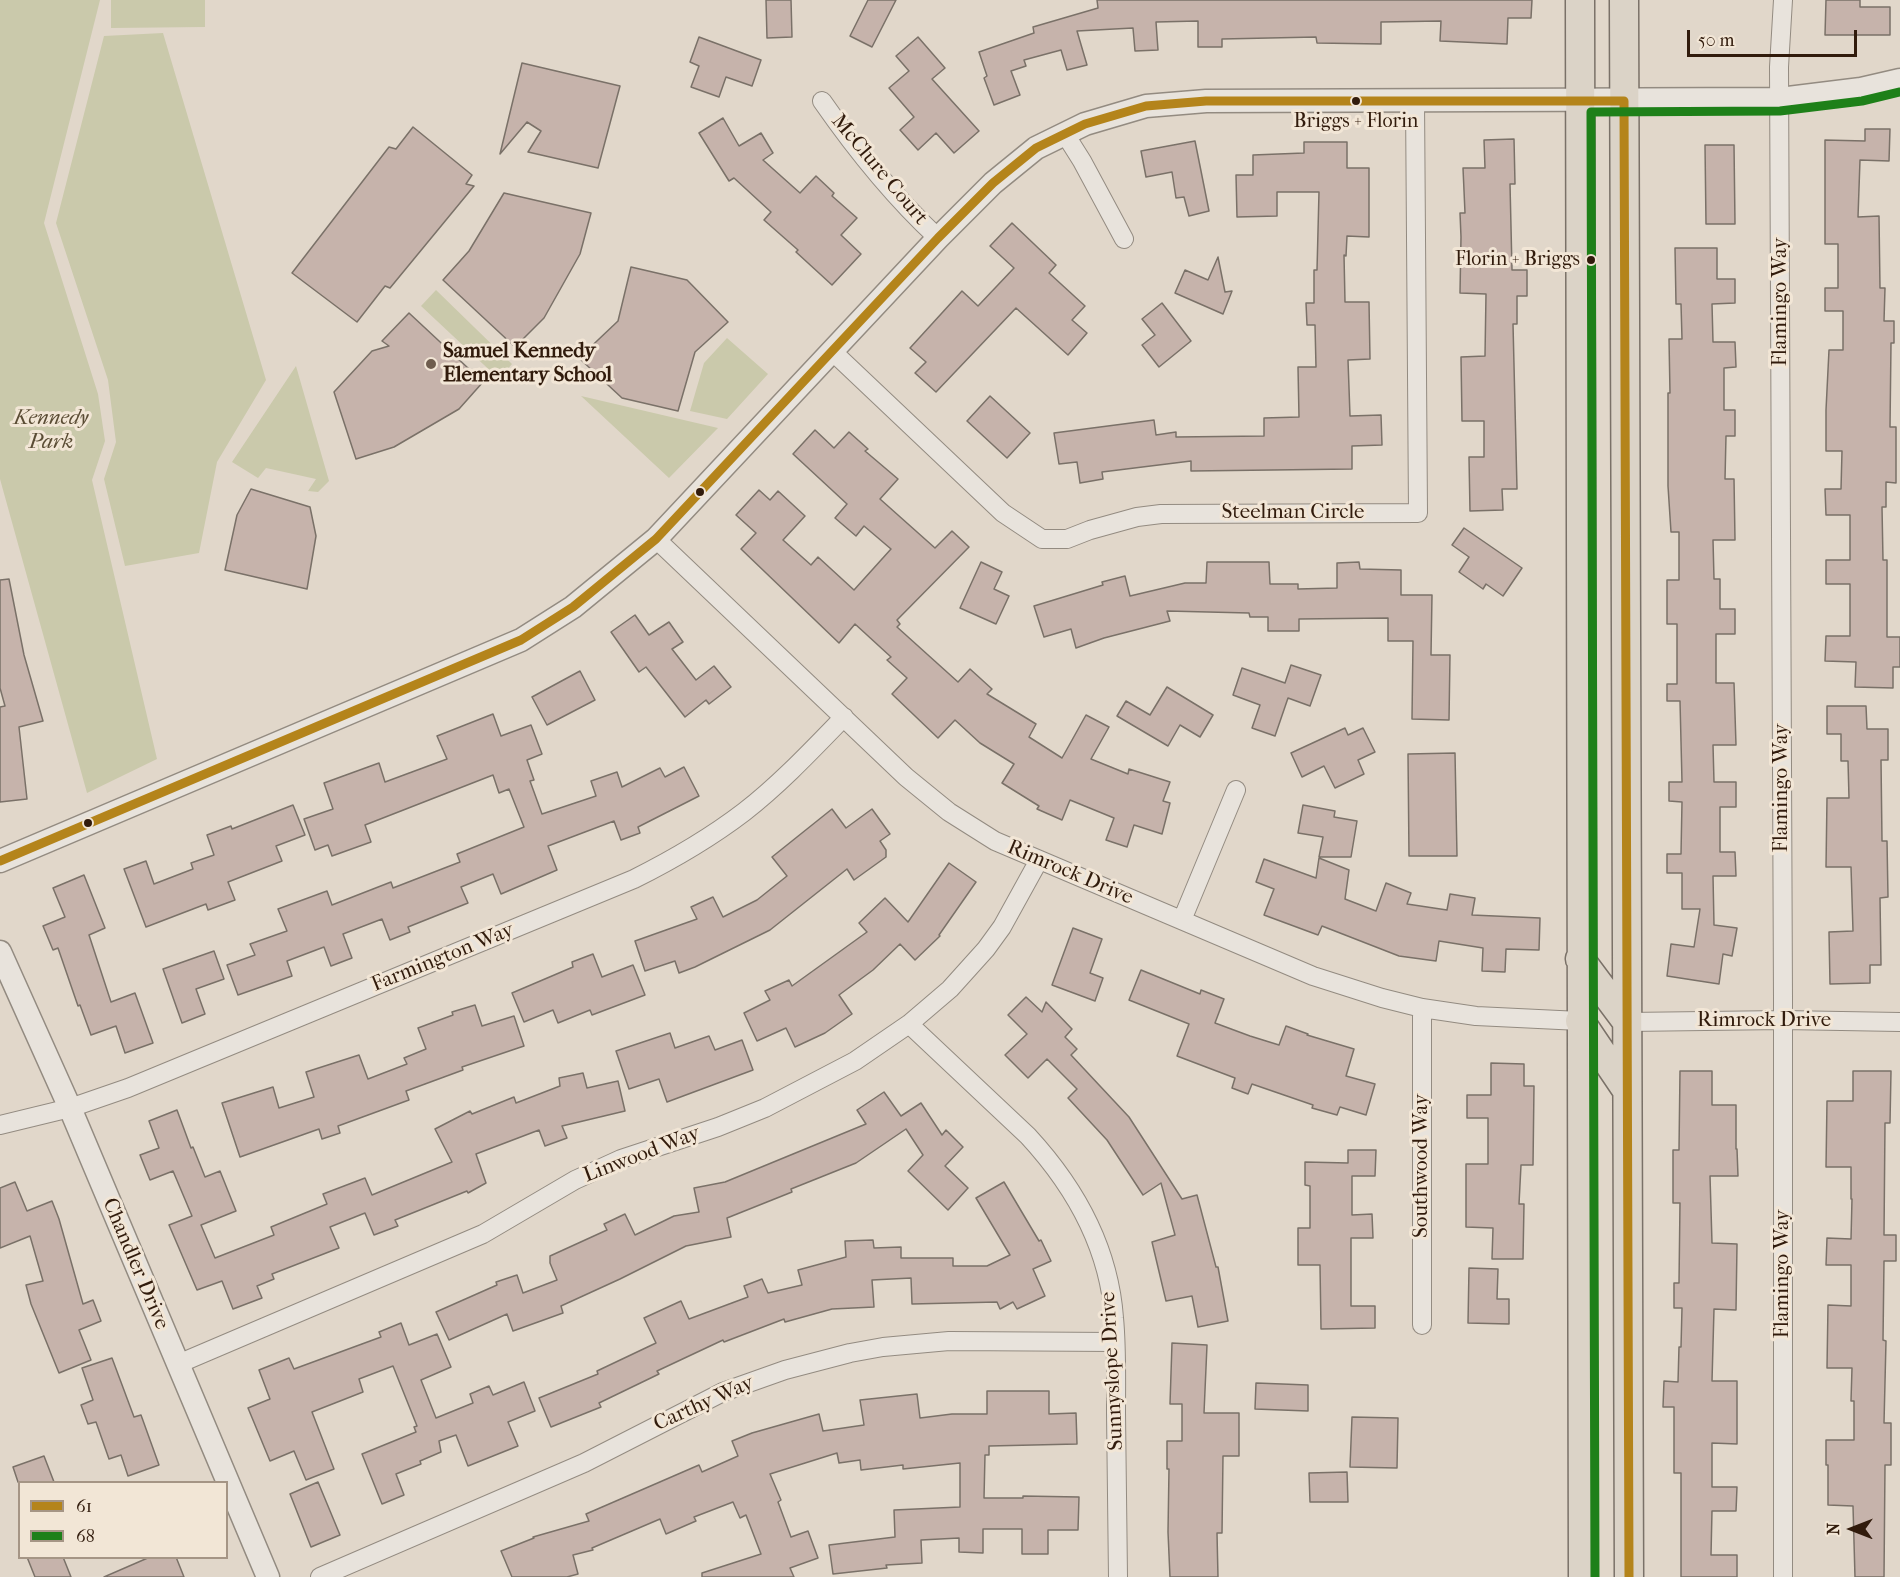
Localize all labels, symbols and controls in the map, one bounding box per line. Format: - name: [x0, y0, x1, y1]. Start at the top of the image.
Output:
- scale bar: [1690, 18, 1860, 56]
- text: 50 m: [1698, 30, 1734, 51]
- marker: Briggs + Florin: [1350, 95, 1362, 107]
- street label: McClure Court: [825, 110, 933, 230]
- place label: Briggs + Florin: [1294, 110, 1418, 134]
- street label: Flamingo Way: [1768, 238, 1794, 366]
- place label: Florin + Briggs: [1455, 248, 1580, 272]
- marker: Florin + Briggs: [1585, 254, 1597, 266]
- place label: Samuel Kennedy Elementary School: [443, 339, 612, 389]
- marker: Samuel Kennedy Elementary School: [424, 357, 438, 371]
- park label: Kennedy Park: [14, 406, 88, 456]
- unlabelled marker: [694, 486, 706, 498]
- street label: Steelman Circle: [1222, 500, 1364, 526]
- street label: Flamingo Way: [1769, 724, 1795, 852]
- unlabelled marker: [82, 817, 94, 829]
- street label: Rimrock Drive: [1003, 835, 1137, 911]
- street label: Farmington Way: [368, 918, 518, 998]
- street label: Rimrock Drive: [1697, 1008, 1831, 1034]
- street label: Southwood Way: [1409, 1094, 1435, 1238]
- street label: Linwood Way: [580, 1121, 704, 1189]
- street label: Chandler Drive: [96, 1195, 174, 1333]
- street label: Flamingo Way: [1770, 1210, 1796, 1338]
- street label: Sunnyslope Drive: [1096, 1291, 1130, 1451]
- street label: Carthy Way: [650, 1371, 758, 1437]
- legend: [18, 1481, 228, 1559]
- text: 61: [76, 1496, 92, 1517]
- north arrow: [1822, 1499, 1882, 1559]
- text: N: [1824, 1523, 1843, 1535]
- text: 68: [76, 1526, 95, 1547]

